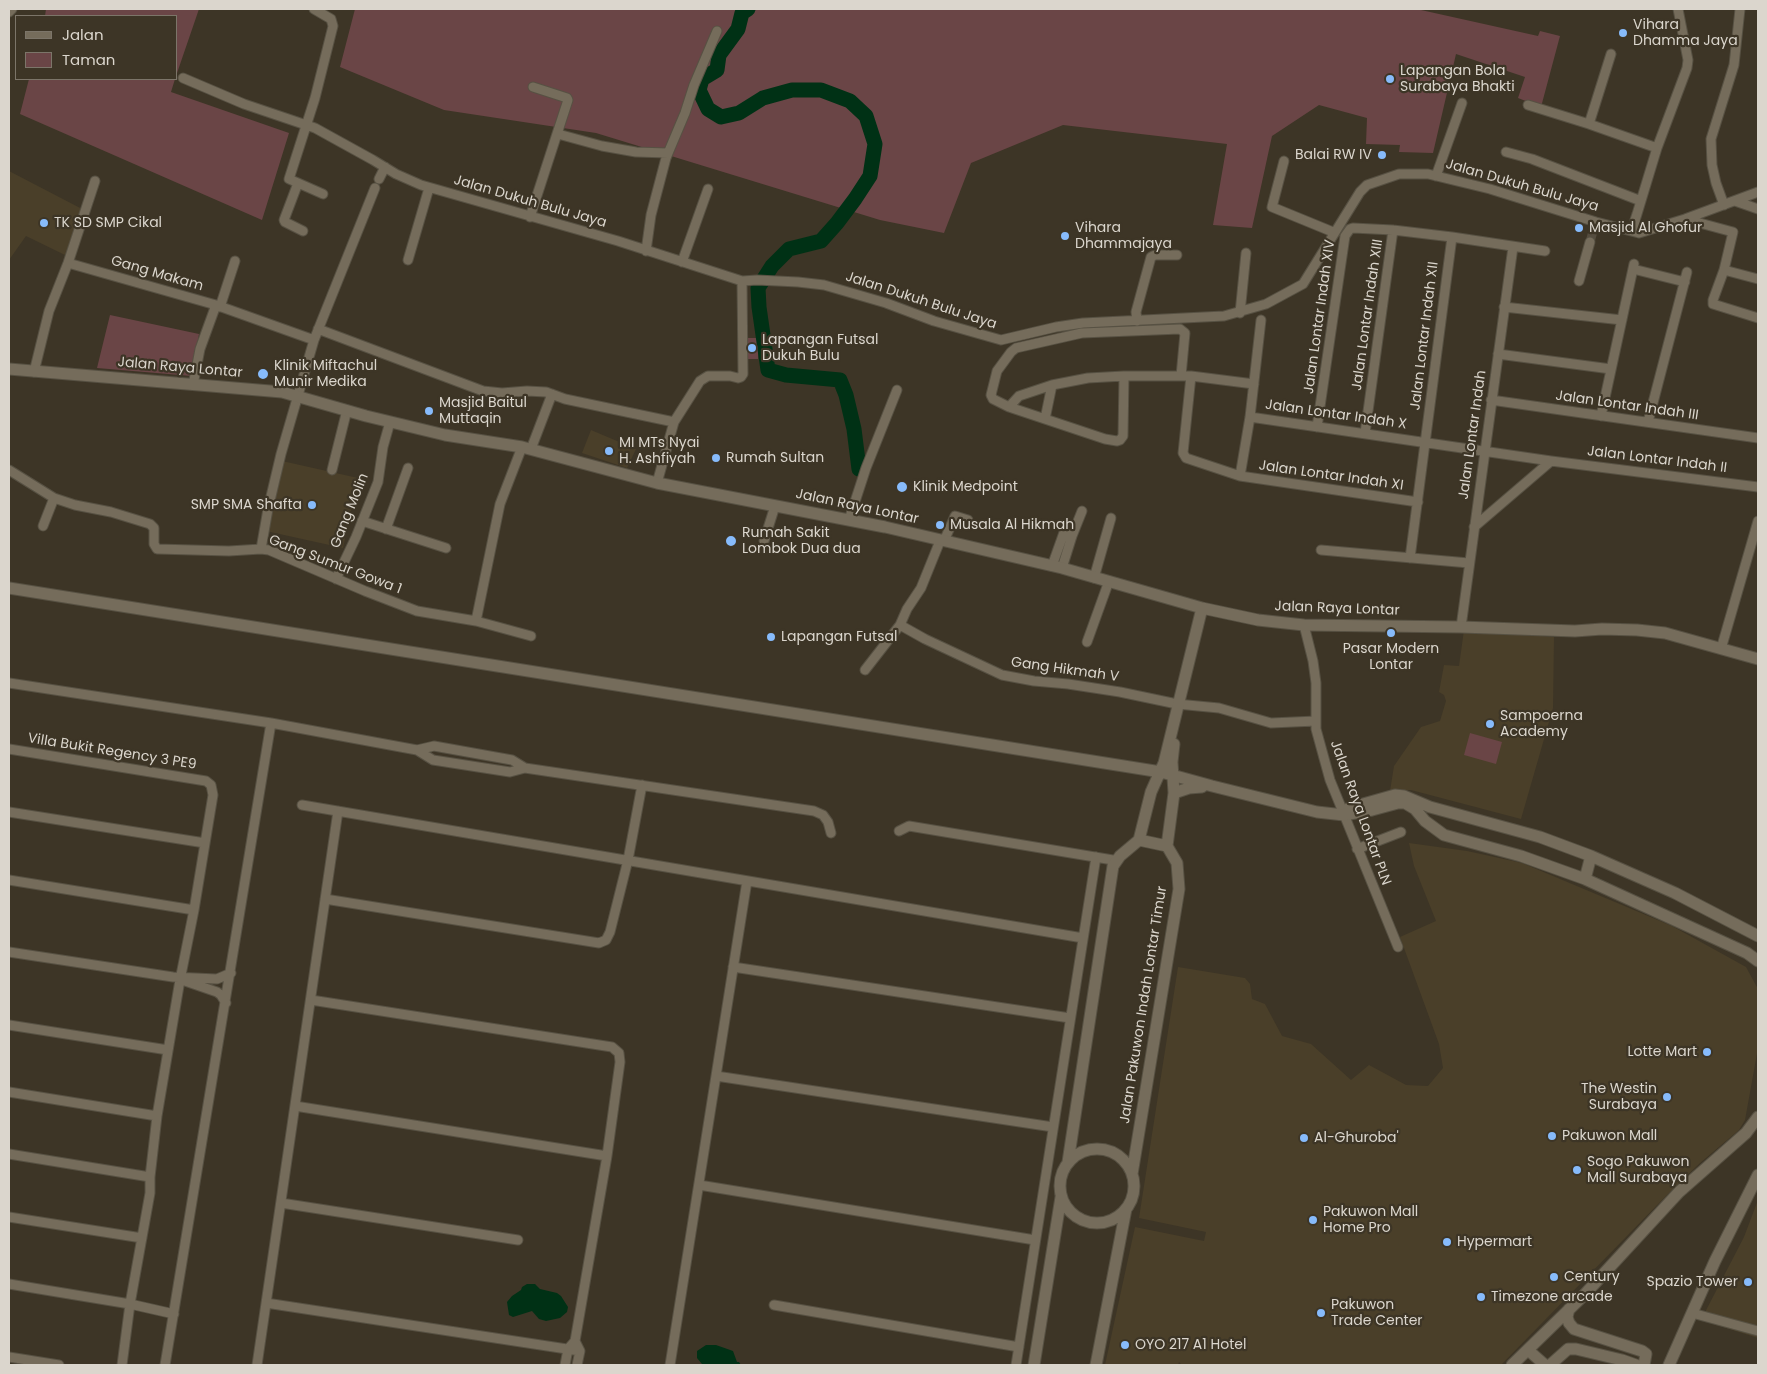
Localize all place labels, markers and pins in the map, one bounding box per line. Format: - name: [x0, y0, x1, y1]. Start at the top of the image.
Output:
- place label: Vihara Dhamma Jaya: [1633, 17, 1738, 49]
- marker: Vihara Dhamma Jaya: [1617, 27, 1629, 39]
- place label: Lapangan Bola Surabaya Bhakti: [1400, 63, 1515, 95]
- marker: Lapangan Bola Surabaya Bhakti: [1384, 73, 1396, 85]
- place label: Balai RW IV: [1295, 147, 1372, 163]
- marker: Balai RW IV: [1376, 149, 1388, 161]
- place label: TK SD SMP Cikal: [54, 215, 162, 231]
- marker: TK SD SMP Cikal: [38, 217, 50, 229]
- place label: Vihara Dhammajaya: [1075, 220, 1172, 252]
- place label: Masjid Al Ghofur: [1589, 220, 1702, 236]
- marker: Masjid Al Ghofur: [1573, 222, 1585, 234]
- marker: Vihara Dhammajaya: [1059, 230, 1071, 242]
- place label: Lapangan Futsal Dukuh Bulu: [762, 332, 878, 364]
- marker: Lapangan Futsal Dukuh Bulu: [746, 342, 758, 354]
- place label: Klinik Miftachul Munir Medika: [274, 358, 377, 391]
- marker: Klinik Miftachul Munir Medika: [256, 367, 270, 381]
- place label: Masjid Baitul Muttaqin: [439, 395, 527, 428]
- marker: Masjid Baitul Muttaqin: [423, 405, 435, 417]
- place label: MI MTs Nyai H. Ashfiyah: [619, 435, 700, 468]
- marker: MI MTs Nyai H. Ashfiyah: [603, 445, 615, 457]
- place label: Rumah Sultan: [726, 450, 824, 466]
- marker: Rumah Sultan: [710, 452, 722, 464]
- place label: Klinik Medpoint: [913, 479, 1018, 495]
- marker: Klinik Medpoint: [895, 480, 909, 494]
- place label: SMP SMA Shafta: [191, 497, 302, 513]
- marker: SMP SMA Shafta: [306, 499, 318, 511]
- place label: Musala Al Hikmah: [950, 517, 1074, 533]
- marker: Musala Al Hikmah: [934, 519, 946, 531]
- place label: Rumah Sakit Lombok Dua dua: [742, 525, 861, 558]
- marker: Rumah Sakit Lombok Dua dua: [724, 534, 738, 548]
- marker: Pasar Modern Lontar: [1385, 627, 1397, 639]
- place label: Lapangan Futsal: [781, 629, 897, 645]
- marker: Lapangan Futsal: [765, 631, 777, 643]
- place label: Pasar Modern Lontar: [1343, 641, 1439, 674]
- place label: Sampoerna Academy: [1500, 708, 1583, 740]
- marker: Sampoerna Academy: [1484, 718, 1496, 730]
- place label: Lotte Mart: [1628, 1044, 1697, 1060]
- marker: Lotte Mart: [1701, 1046, 1713, 1058]
- place label: The Westin Surabaya: [1581, 1081, 1657, 1114]
- marker: The Westin Surabaya: [1661, 1091, 1673, 1103]
- place label: Pakuwon Mall: [1562, 1128, 1657, 1144]
- place label: Al-Ghuroba': [1314, 1130, 1399, 1146]
- marker: Pakuwon Mall: [1546, 1130, 1558, 1142]
- marker: Al-Ghuroba': [1298, 1132, 1310, 1144]
- place label: Sogo Pakuwon Mall Surabaya: [1587, 1154, 1689, 1186]
- marker: Sogo Pakuwon Mall Surabaya: [1571, 1164, 1583, 1176]
- place label: Pakuwon Mall Home Pro: [1323, 1204, 1418, 1236]
- marker: Pakuwon Mall Home Pro: [1307, 1214, 1319, 1226]
- place label: Hypermart: [1457, 1234, 1532, 1250]
- marker: Hypermart: [1441, 1236, 1453, 1248]
- place label: Century: [1564, 1269, 1620, 1285]
- marker: Century: [1548, 1271, 1560, 1283]
- place label: Spazio Tower: [1646, 1274, 1738, 1290]
- marker: Spazio Tower: [1742, 1276, 1754, 1288]
- place label: Timezone arcade: [1491, 1289, 1613, 1305]
- marker: Timezone arcade: [1475, 1291, 1487, 1303]
- place label: Pakuwon Trade Center: [1331, 1297, 1423, 1330]
- marker: Pakuwon Trade Center: [1315, 1307, 1327, 1319]
- place label: OYO 217 A1 Hotel: [1135, 1337, 1246, 1353]
- marker: OYO 217 A1 Hotel: [1119, 1339, 1131, 1351]

